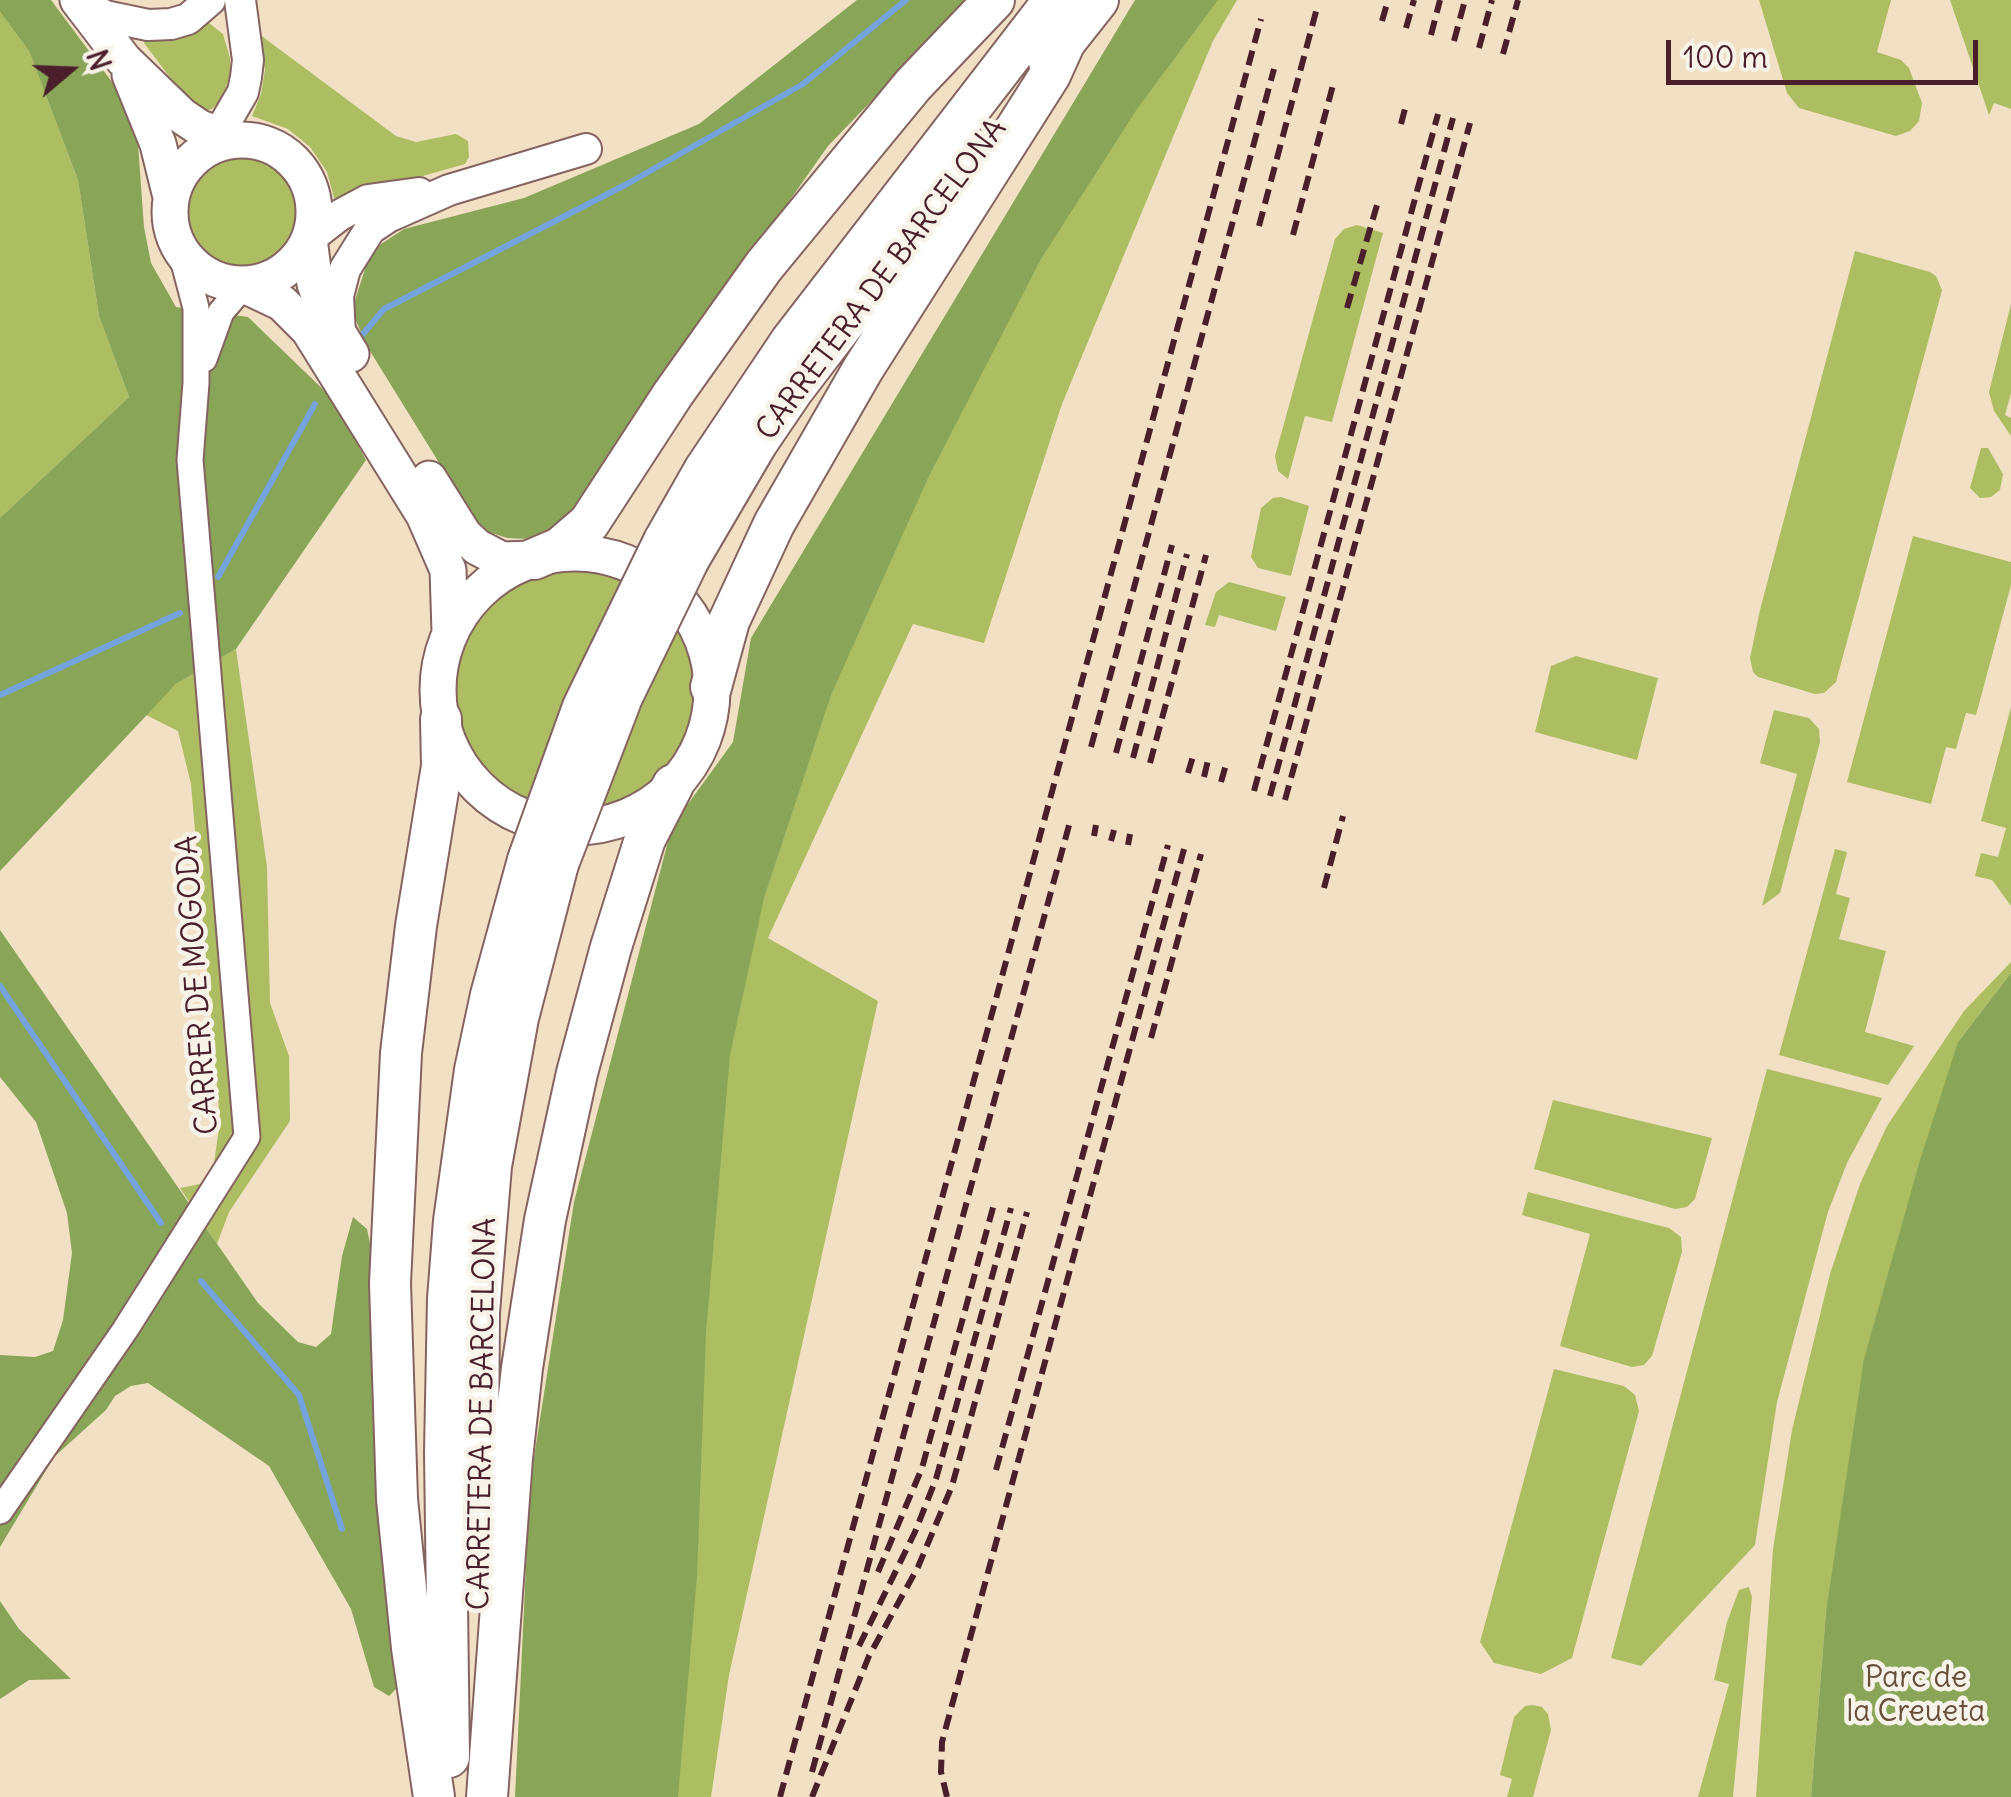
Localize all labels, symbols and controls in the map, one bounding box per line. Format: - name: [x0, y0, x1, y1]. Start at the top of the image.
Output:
- north arrow: [20, 20, 120, 120]
- scale bar: [1671, 20, 1984, 82]
- text: 100 m: [1683, 38, 1768, 76]
- text: N: [78, 45, 119, 75]
- street label: CARRETERA DE BARCELONA: [749, 112, 1015, 448]
- street label: CARRER DE MOGODA: [170, 834, 226, 1136]
- street label: CARRETERA DE BARCELONA: [462, 1217, 504, 1611]
- park label: Parc de la Creueta: [1847, 1660, 1985, 1730]

